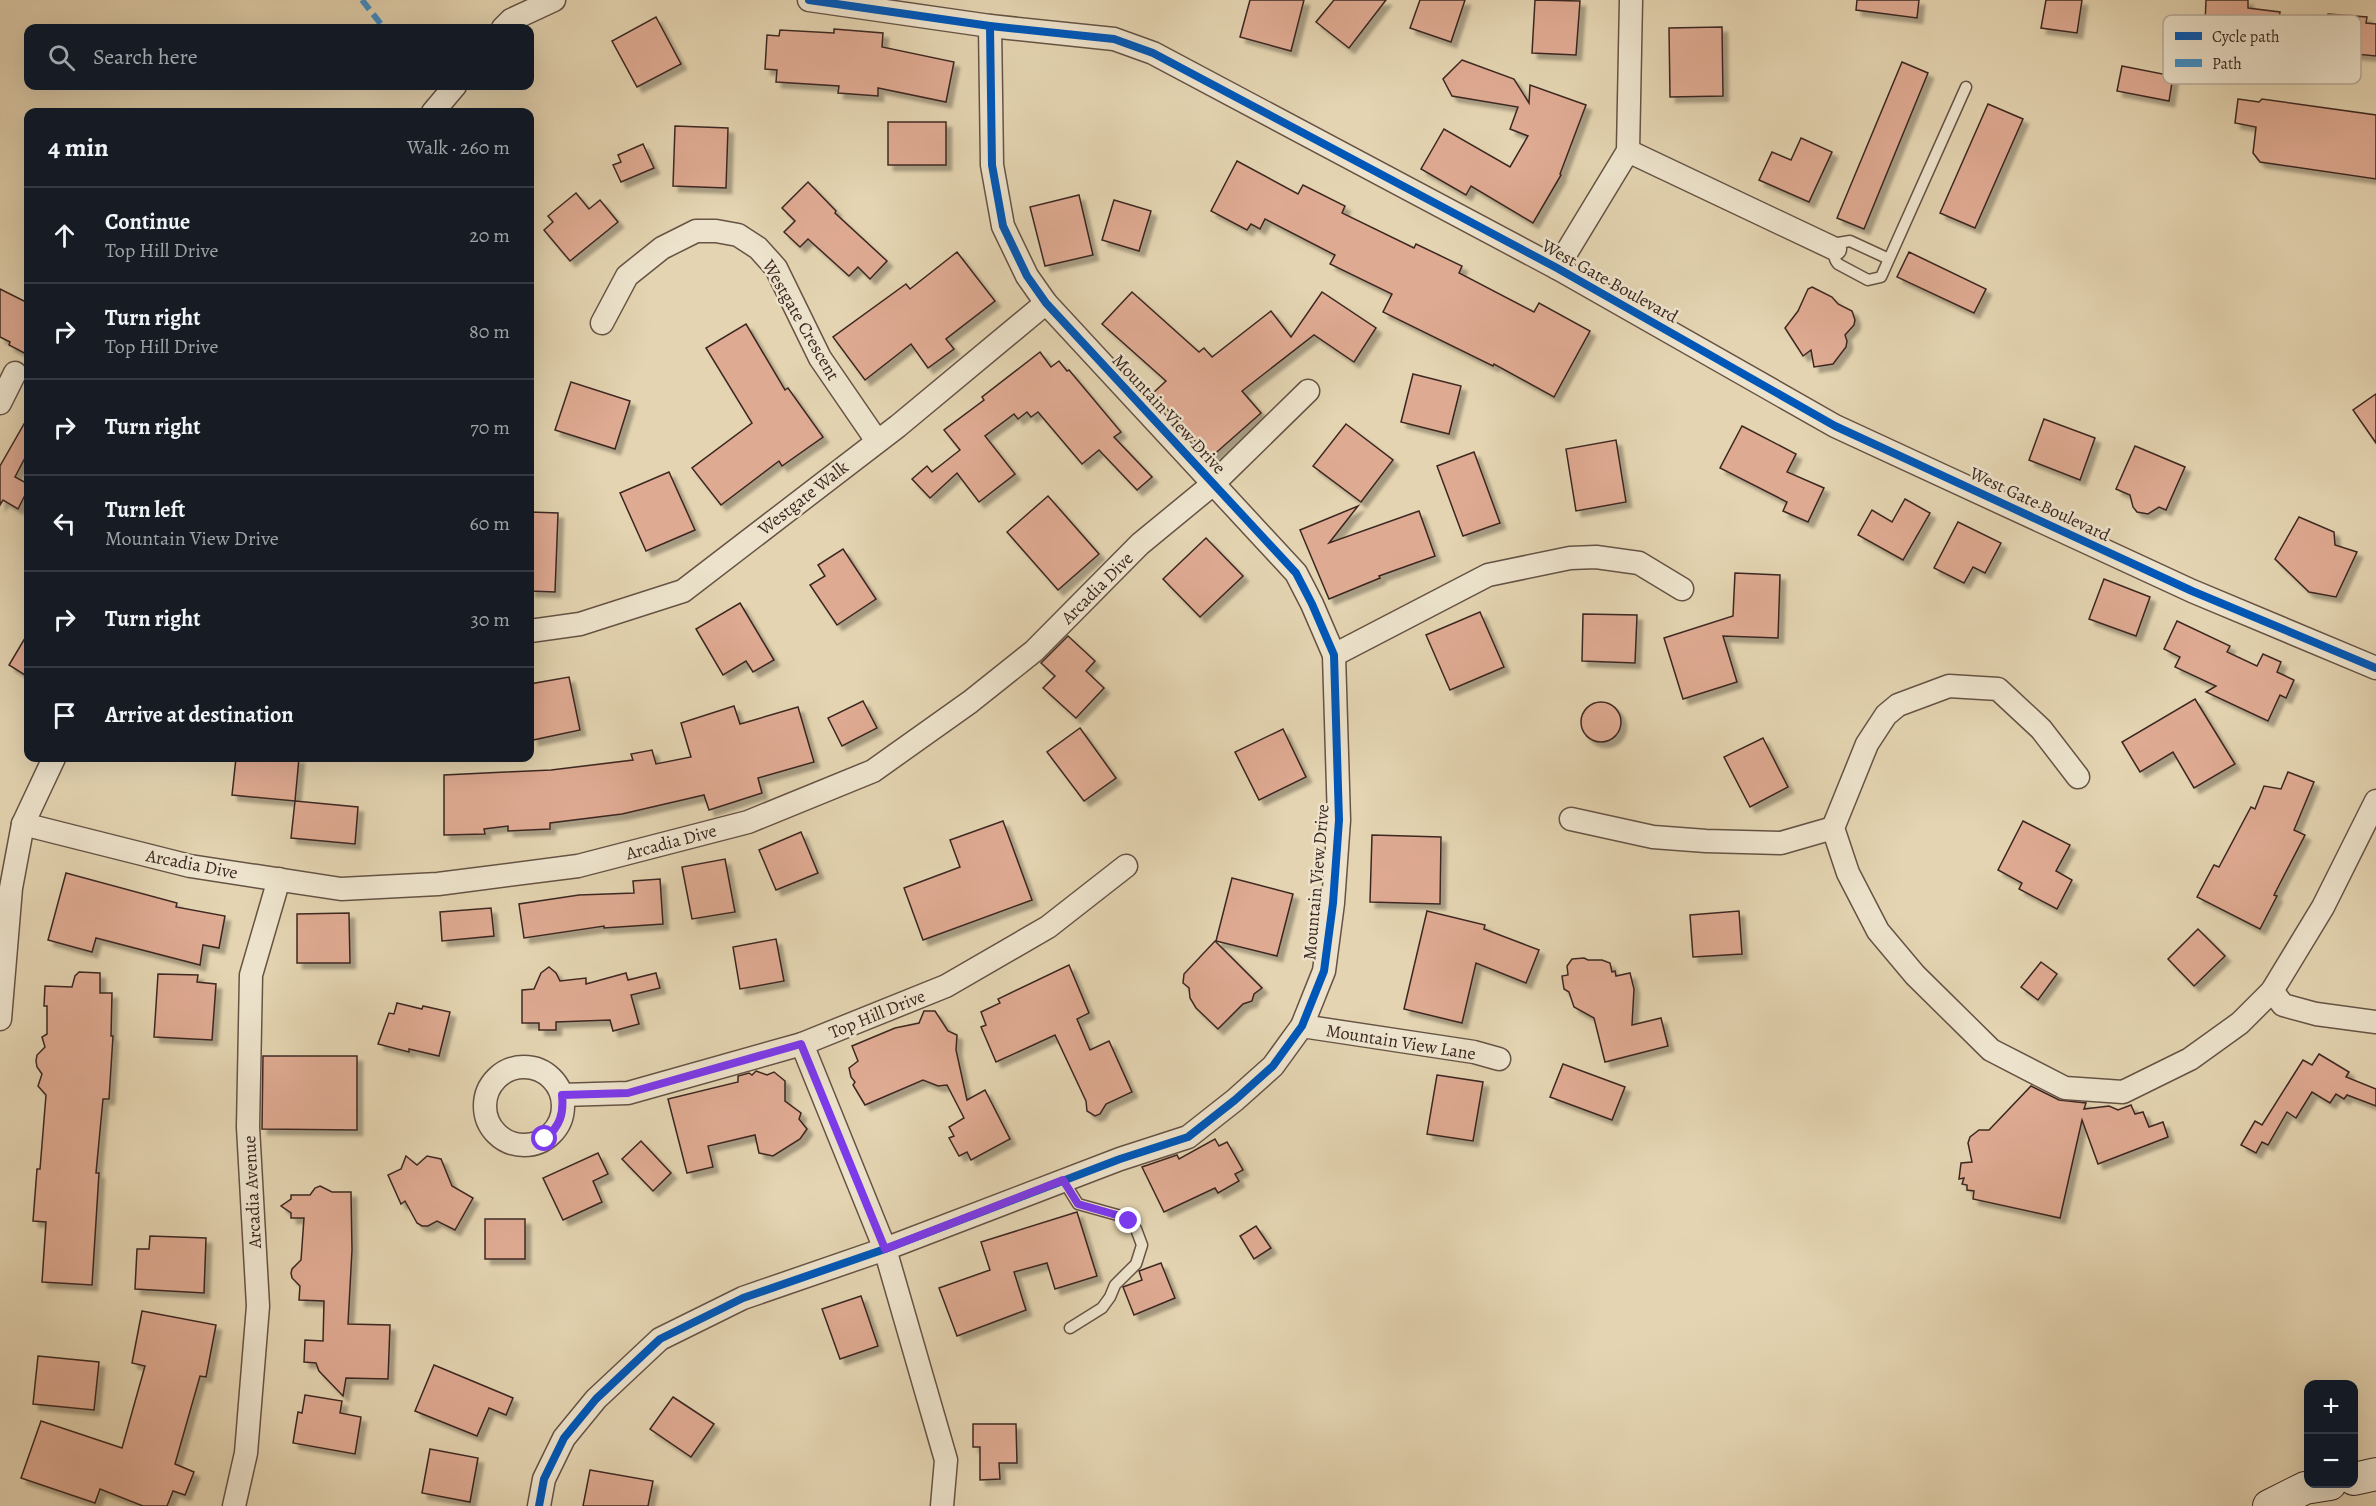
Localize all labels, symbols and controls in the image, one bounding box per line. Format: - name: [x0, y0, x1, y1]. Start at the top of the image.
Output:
- legend: [2163, 15, 2361, 84]
- search box: [24, 24, 534, 90]
- text: Cycle path: [2212, 26, 2280, 48]
- icon: search: [45, 41, 78, 74]
- text: Search here: [93, 42, 198, 72]
- text: Path: [2212, 53, 2242, 75]
- text: 4 min: [48, 130, 109, 165]
- text: Walk · 260 m: [407, 134, 510, 161]
- text: Continue: [105, 207, 190, 237]
- icon: ahead: [48, 219, 81, 252]
- text: 20 m: [469, 222, 510, 249]
- street label: West Gate Boulevard: [1537, 233, 1683, 329]
- text: Top Hill Drive: [105, 237, 218, 264]
- street label: Westgate Crescent: [756, 254, 845, 385]
- text: Turn right: [105, 303, 201, 333]
- icon: right: [48, 315, 81, 348]
- text: 80 m: [469, 318, 510, 345]
- text: Top Hill Drive: [105, 333, 218, 360]
- street label: Mountain View Drive: [1107, 349, 1231, 479]
- icon: right: [48, 411, 81, 444]
- text: Turn right: [105, 412, 201, 442]
- text: 70 m: [470, 414, 510, 441]
- street label: Westgate Walk: [752, 455, 853, 541]
- street label: West Gate Boulevard: [1965, 461, 2114, 547]
- text: Turn left: [105, 495, 185, 525]
- icon: left: [48, 507, 81, 540]
- text: 60 m: [470, 510, 510, 537]
- text: Mountain View Drive: [105, 525, 279, 552]
- street label: Arcadia Dive: [1055, 547, 1138, 630]
- icon: right: [48, 603, 81, 636]
- text: Turn right: [105, 604, 201, 634]
- text: 30 m: [470, 606, 510, 633]
- icon: arrive: [48, 699, 81, 732]
- text: Arrive at destination: [105, 700, 294, 730]
- street label: Mountain View Drive: [1297, 803, 1335, 961]
- street label: Arcadia Dive: [622, 818, 719, 866]
- street label: Arcadia Dive: [143, 843, 240, 885]
- street label: Top Hill Drive: [825, 984, 929, 1044]
- street label: Mountain View Lane: [1324, 1018, 1478, 1066]
- route start: [531, 1125, 557, 1151]
- street label: Arcadia Avenue: [237, 1135, 267, 1250]
- route end: [1115, 1207, 1141, 1233]
- map controls: [2304, 1380, 2358, 1488]
- button: +: [2304, 1380, 2358, 1434]
- button: −: [2304, 1434, 2358, 1488]

